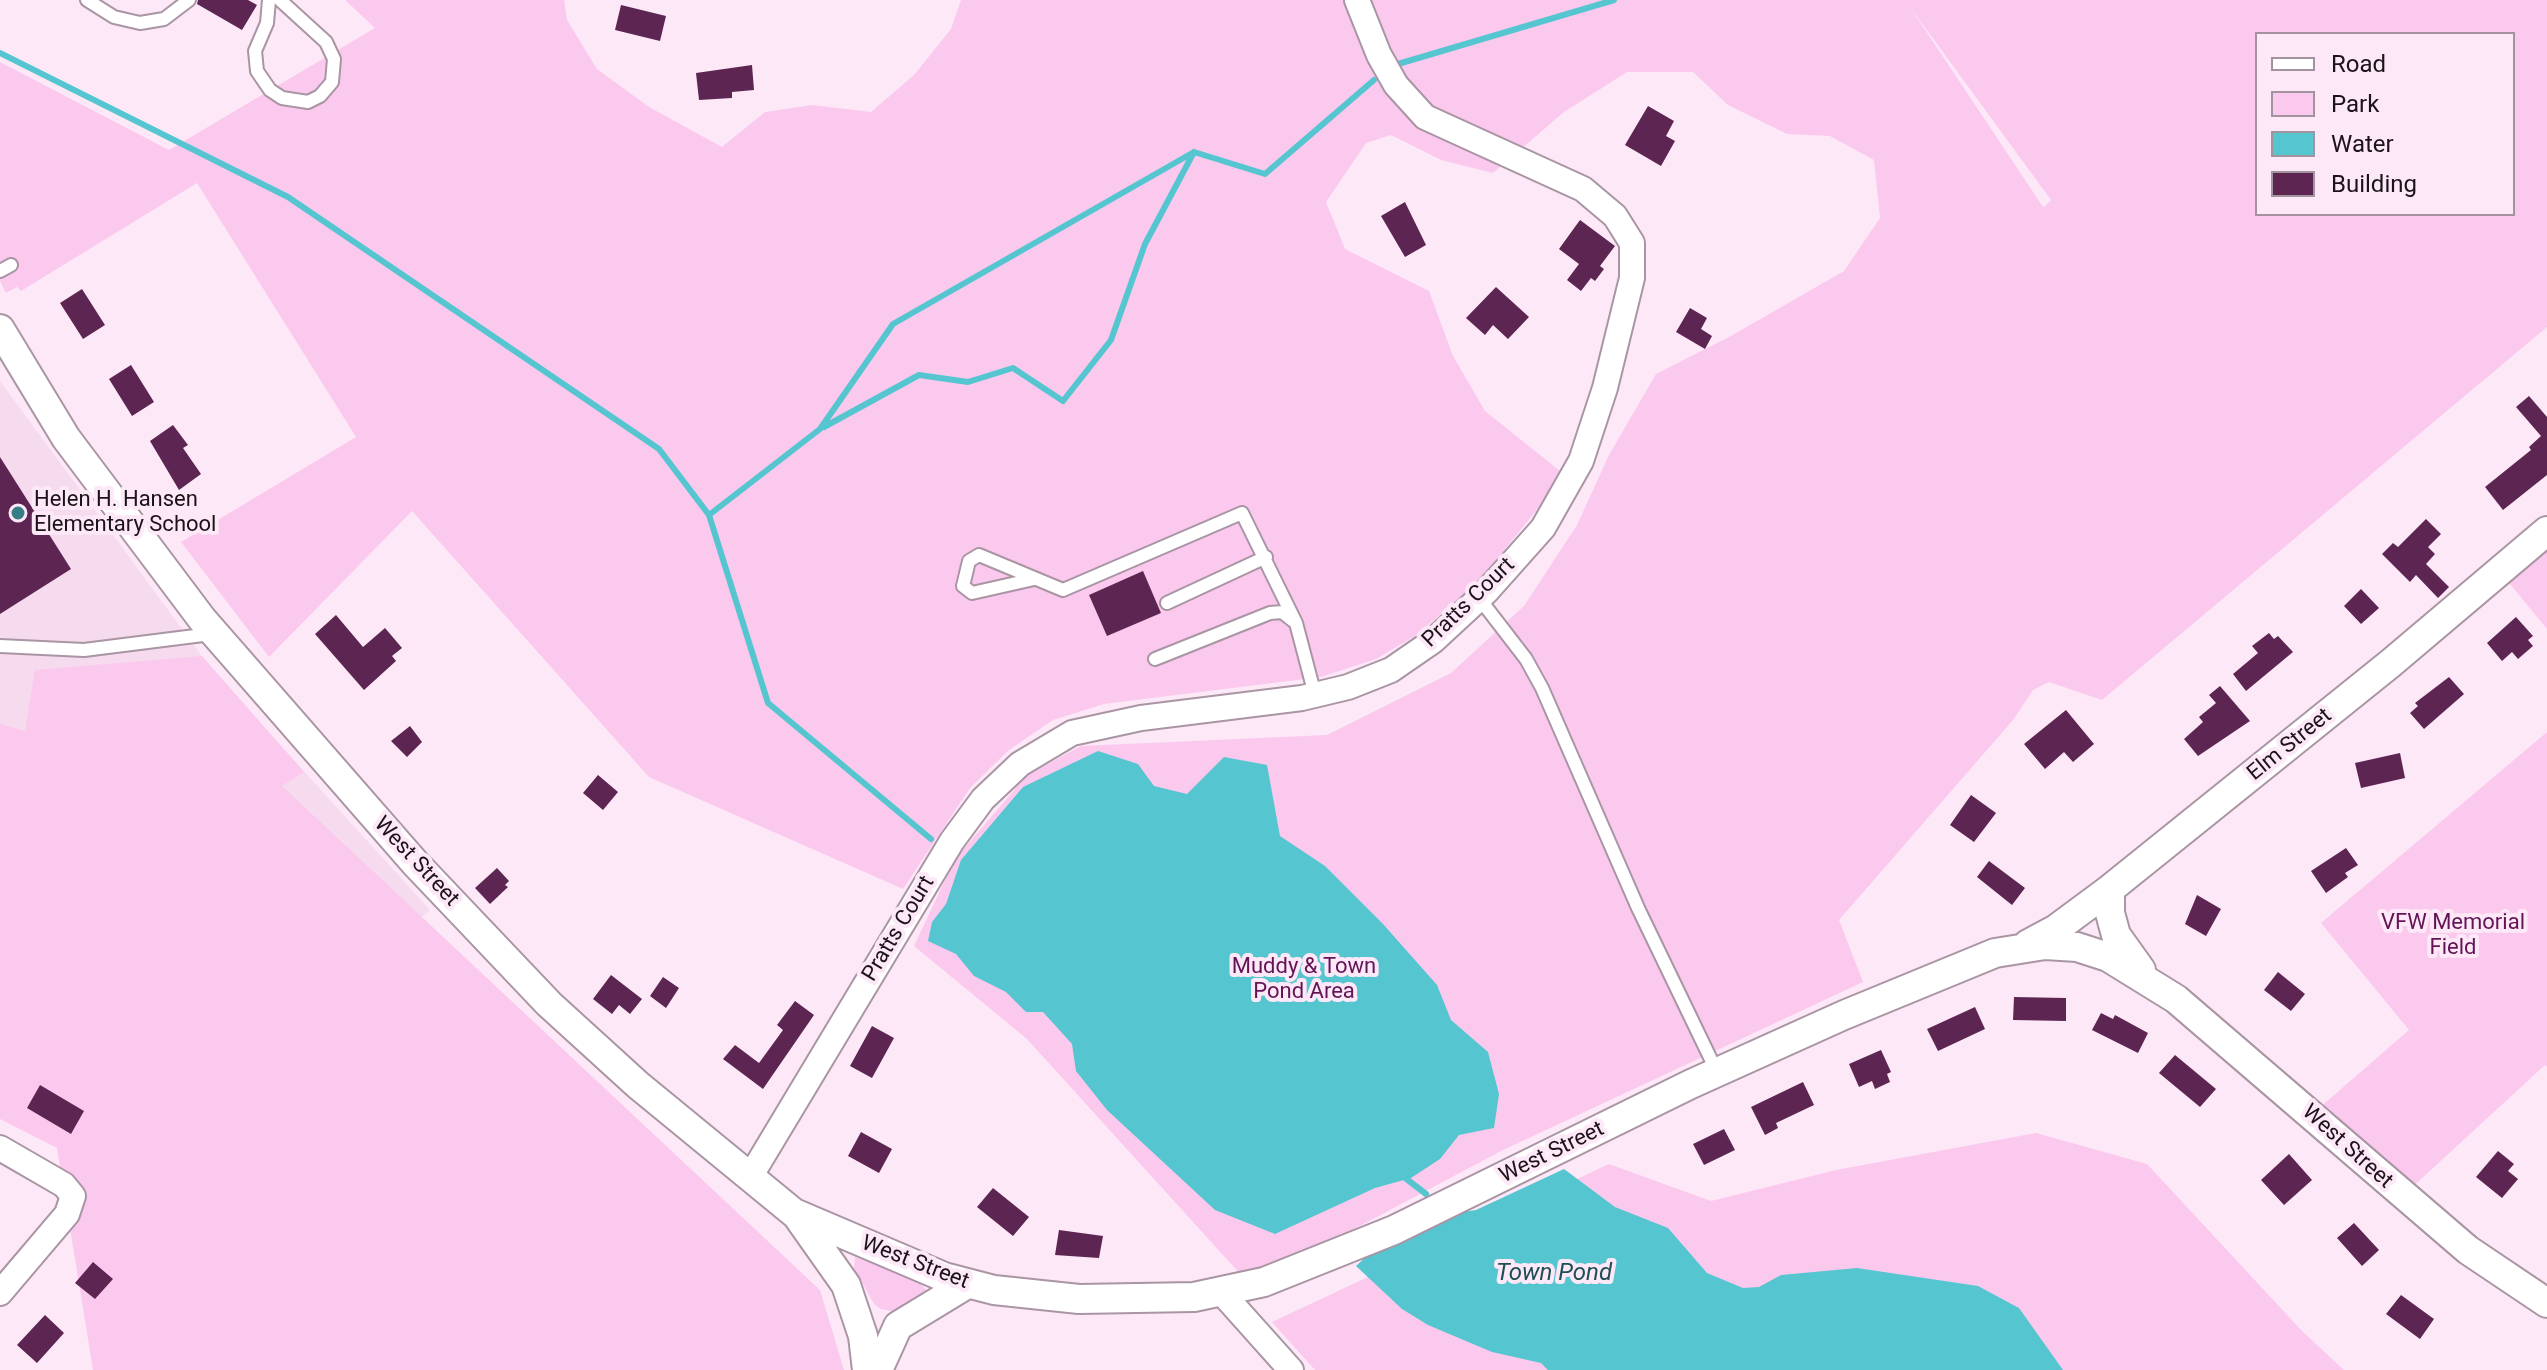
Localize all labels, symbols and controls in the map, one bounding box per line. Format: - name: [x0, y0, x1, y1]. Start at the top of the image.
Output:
- legend: [2255, 32, 2515, 216]
- text: Road: [2331, 50, 2386, 78]
- text: Park: [2331, 90, 2379, 118]
- text: Water: [2331, 130, 2394, 158]
- text: Building: [2331, 170, 2417, 198]
- place label: Helen H. Hansen Elementary School: [34, 487, 216, 538]
- marker: Helen H. Hansen Elementary School: [9, 504, 27, 522]
- street label: Pratts Court: [1417, 552, 1521, 654]
- street label: Elm Street: [2243, 703, 2337, 787]
- street label: West Street: [368, 812, 464, 912]
- street label: Pratts Court: [857, 872, 941, 986]
- park label: VFW Memorial Field: [2381, 910, 2525, 962]
- park label: Muddy & Town Pond Area: [1232, 954, 1376, 1006]
- street label: West Street: [2296, 1099, 2398, 1195]
- street label: West Street: [1495, 1116, 1609, 1190]
- street label: West Street: [858, 1230, 972, 1296]
- water label: Town Pond: [1496, 1260, 1612, 1288]

